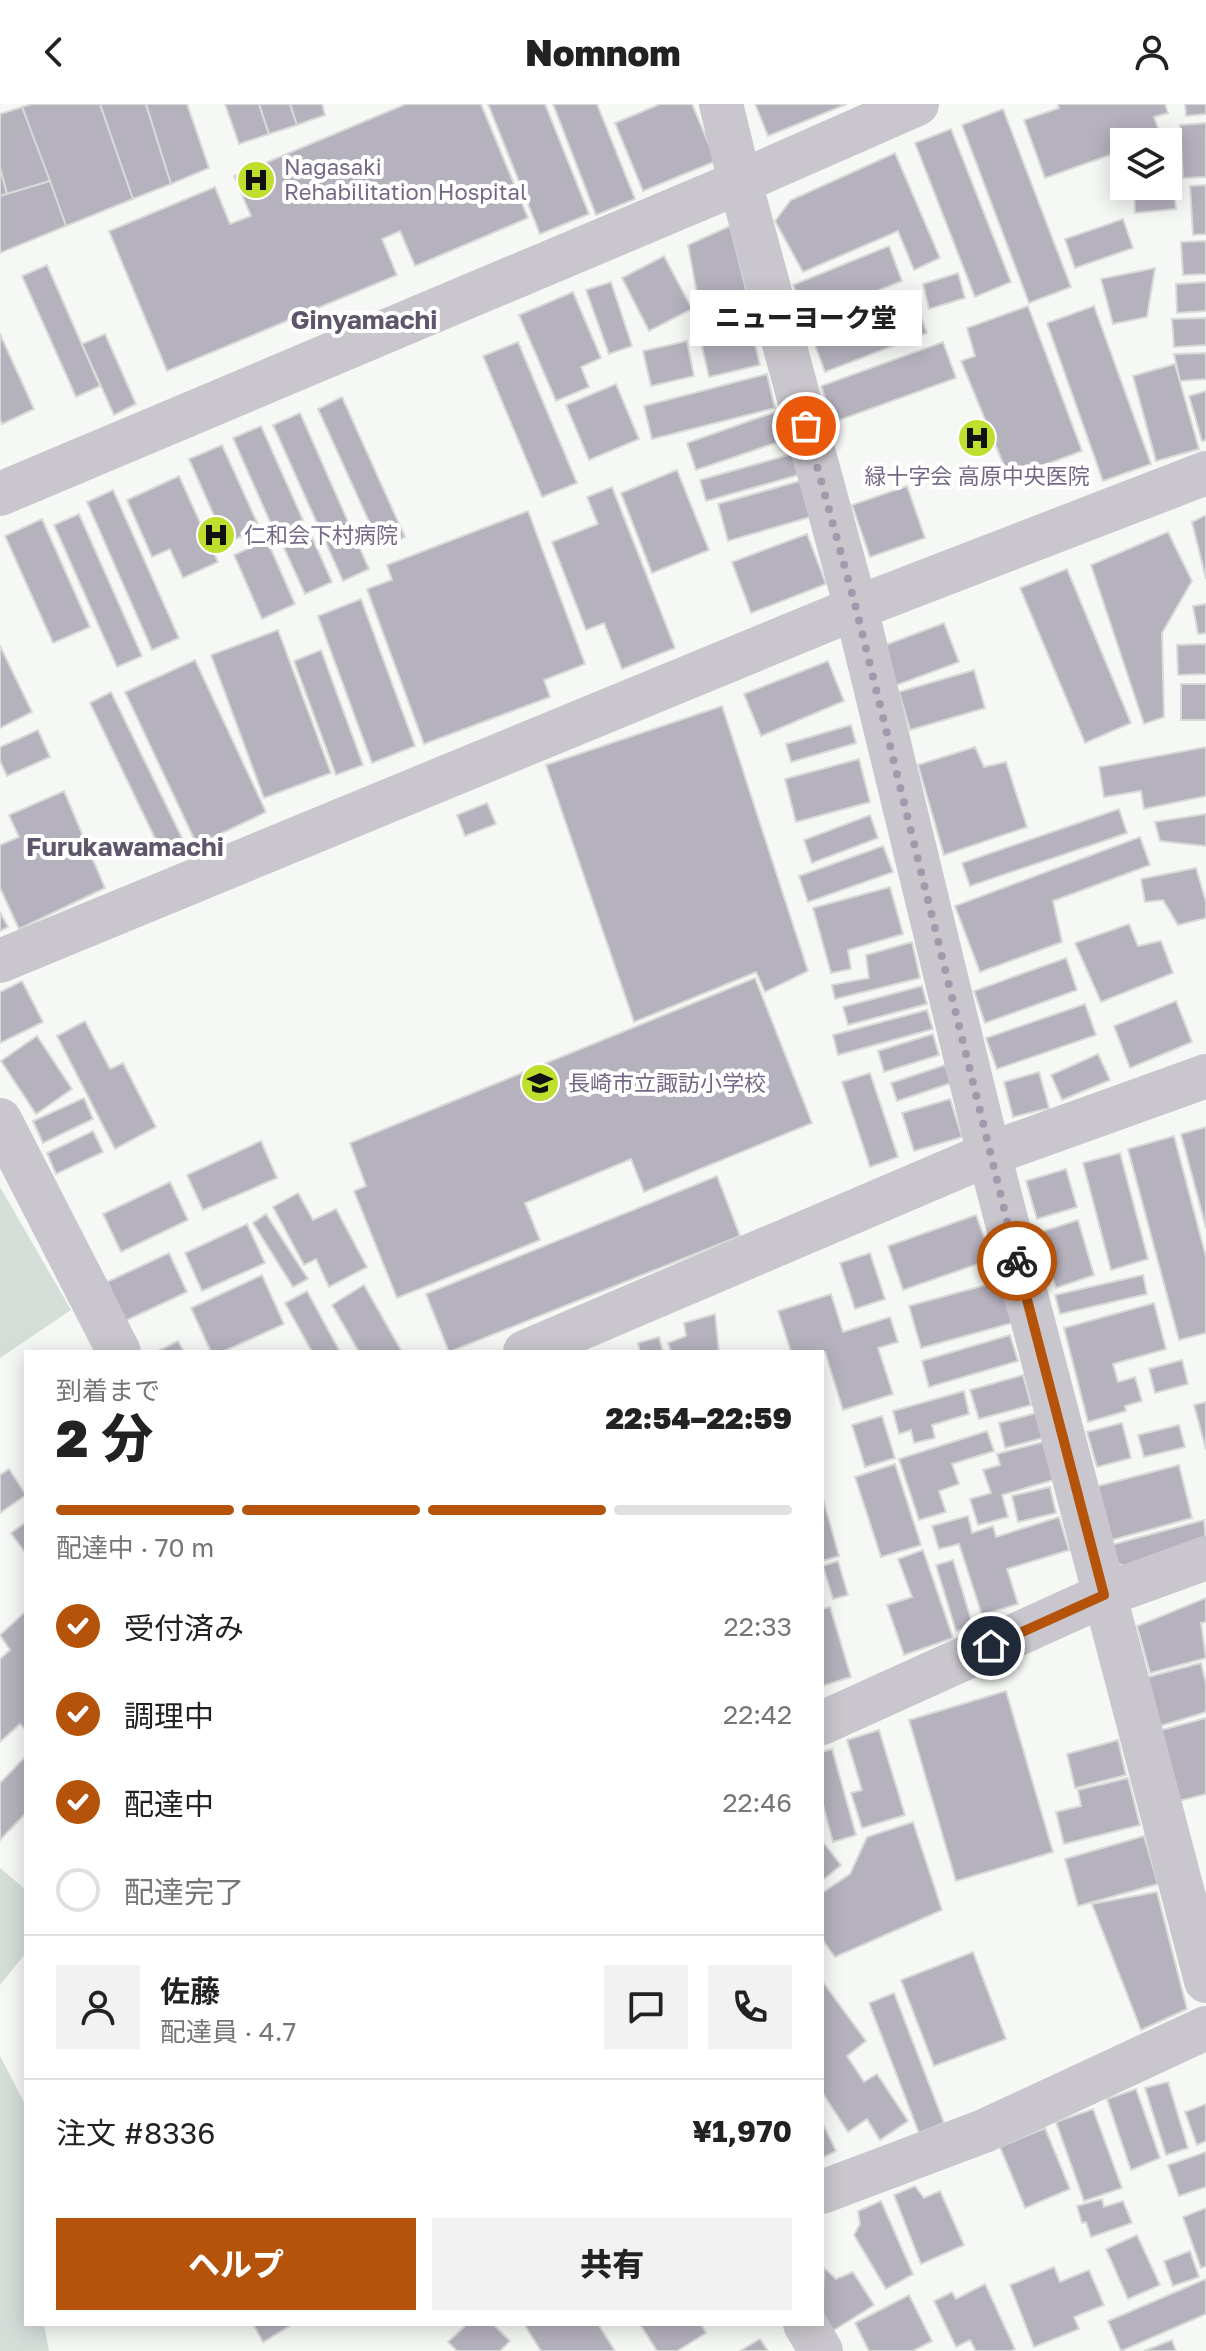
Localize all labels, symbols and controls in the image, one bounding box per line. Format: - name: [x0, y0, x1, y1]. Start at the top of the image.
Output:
- icon: back: [32, 30, 76, 74]
- icon: person: [1130, 30, 1174, 74]
- text: Nomnom: [525, 31, 681, 74]
- map controls: [1110, 128, 1182, 200]
- button: layers: [1110, 128, 1182, 200]
- place label: Nagasaki Rehabilitation Hospital: [284, 153, 527, 205]
- hospital icon: Nagasaki Rehabilitation Hospital: [235, 159, 277, 201]
- callout: ニューヨーク堂: [690, 290, 922, 346]
- text: ニューヨーク堂: [715, 302, 897, 333]
- district label: Ginyamachi: [291, 304, 437, 335]
- pin: [772, 392, 840, 460]
- icon: bag: [784, 404, 828, 448]
- hospital icon: 緑十字会 高原中央医院: [956, 417, 998, 459]
- place label: 緑十字会 高原中央医院: [864, 462, 1090, 489]
- hospital icon: 仁和会下村病院: [195, 514, 237, 556]
- place label: 仁和会下村病院: [244, 521, 398, 548]
- district label: Furukawamachi: [26, 831, 224, 862]
- school or university icon: 長崎市立諏訪小学校: [519, 1062, 561, 1104]
- place label: 長崎市立諏訪小学校: [568, 1069, 766, 1096]
- courier: [977, 1221, 1057, 1301]
- icon: bike: [995, 1239, 1039, 1283]
- text: 到着まで: [56, 1375, 160, 1406]
- text: 22:54–22:59: [605, 1400, 792, 1436]
- text: 2 分: [56, 1406, 153, 1468]
- text: 配達中 · 70 m: [56, 1532, 214, 1563]
- icon: check: [56, 1604, 100, 1648]
- text: 受付済み: [124, 1610, 244, 1646]
- text: 22:33: [724, 1611, 792, 1642]
- pin: [957, 1612, 1025, 1680]
- icon: home: [969, 1624, 1013, 1668]
- icon: check: [56, 1692, 100, 1736]
- text: 調理中: [124, 1698, 214, 1734]
- text: 22:42: [723, 1699, 792, 1730]
- icon: check: [56, 1780, 100, 1824]
- text: 配達中: [124, 1786, 214, 1822]
- text: 22:46: [722, 1787, 792, 1818]
- text: 配達完了: [124, 1874, 244, 1910]
- button: person: [56, 1965, 140, 2049]
- button: chat: [604, 1965, 688, 2049]
- button: phone: [708, 1965, 792, 2049]
- text: 佐藤: [160, 1973, 220, 2009]
- text: 配達員 · 4.7: [160, 2016, 296, 2047]
- text: ¥1,970: [692, 2113, 792, 2149]
- text: 注文 #8336: [56, 2115, 215, 2151]
- button: ヘルプ: [56, 2218, 416, 2310]
- button: 共有: [432, 2218, 792, 2310]

